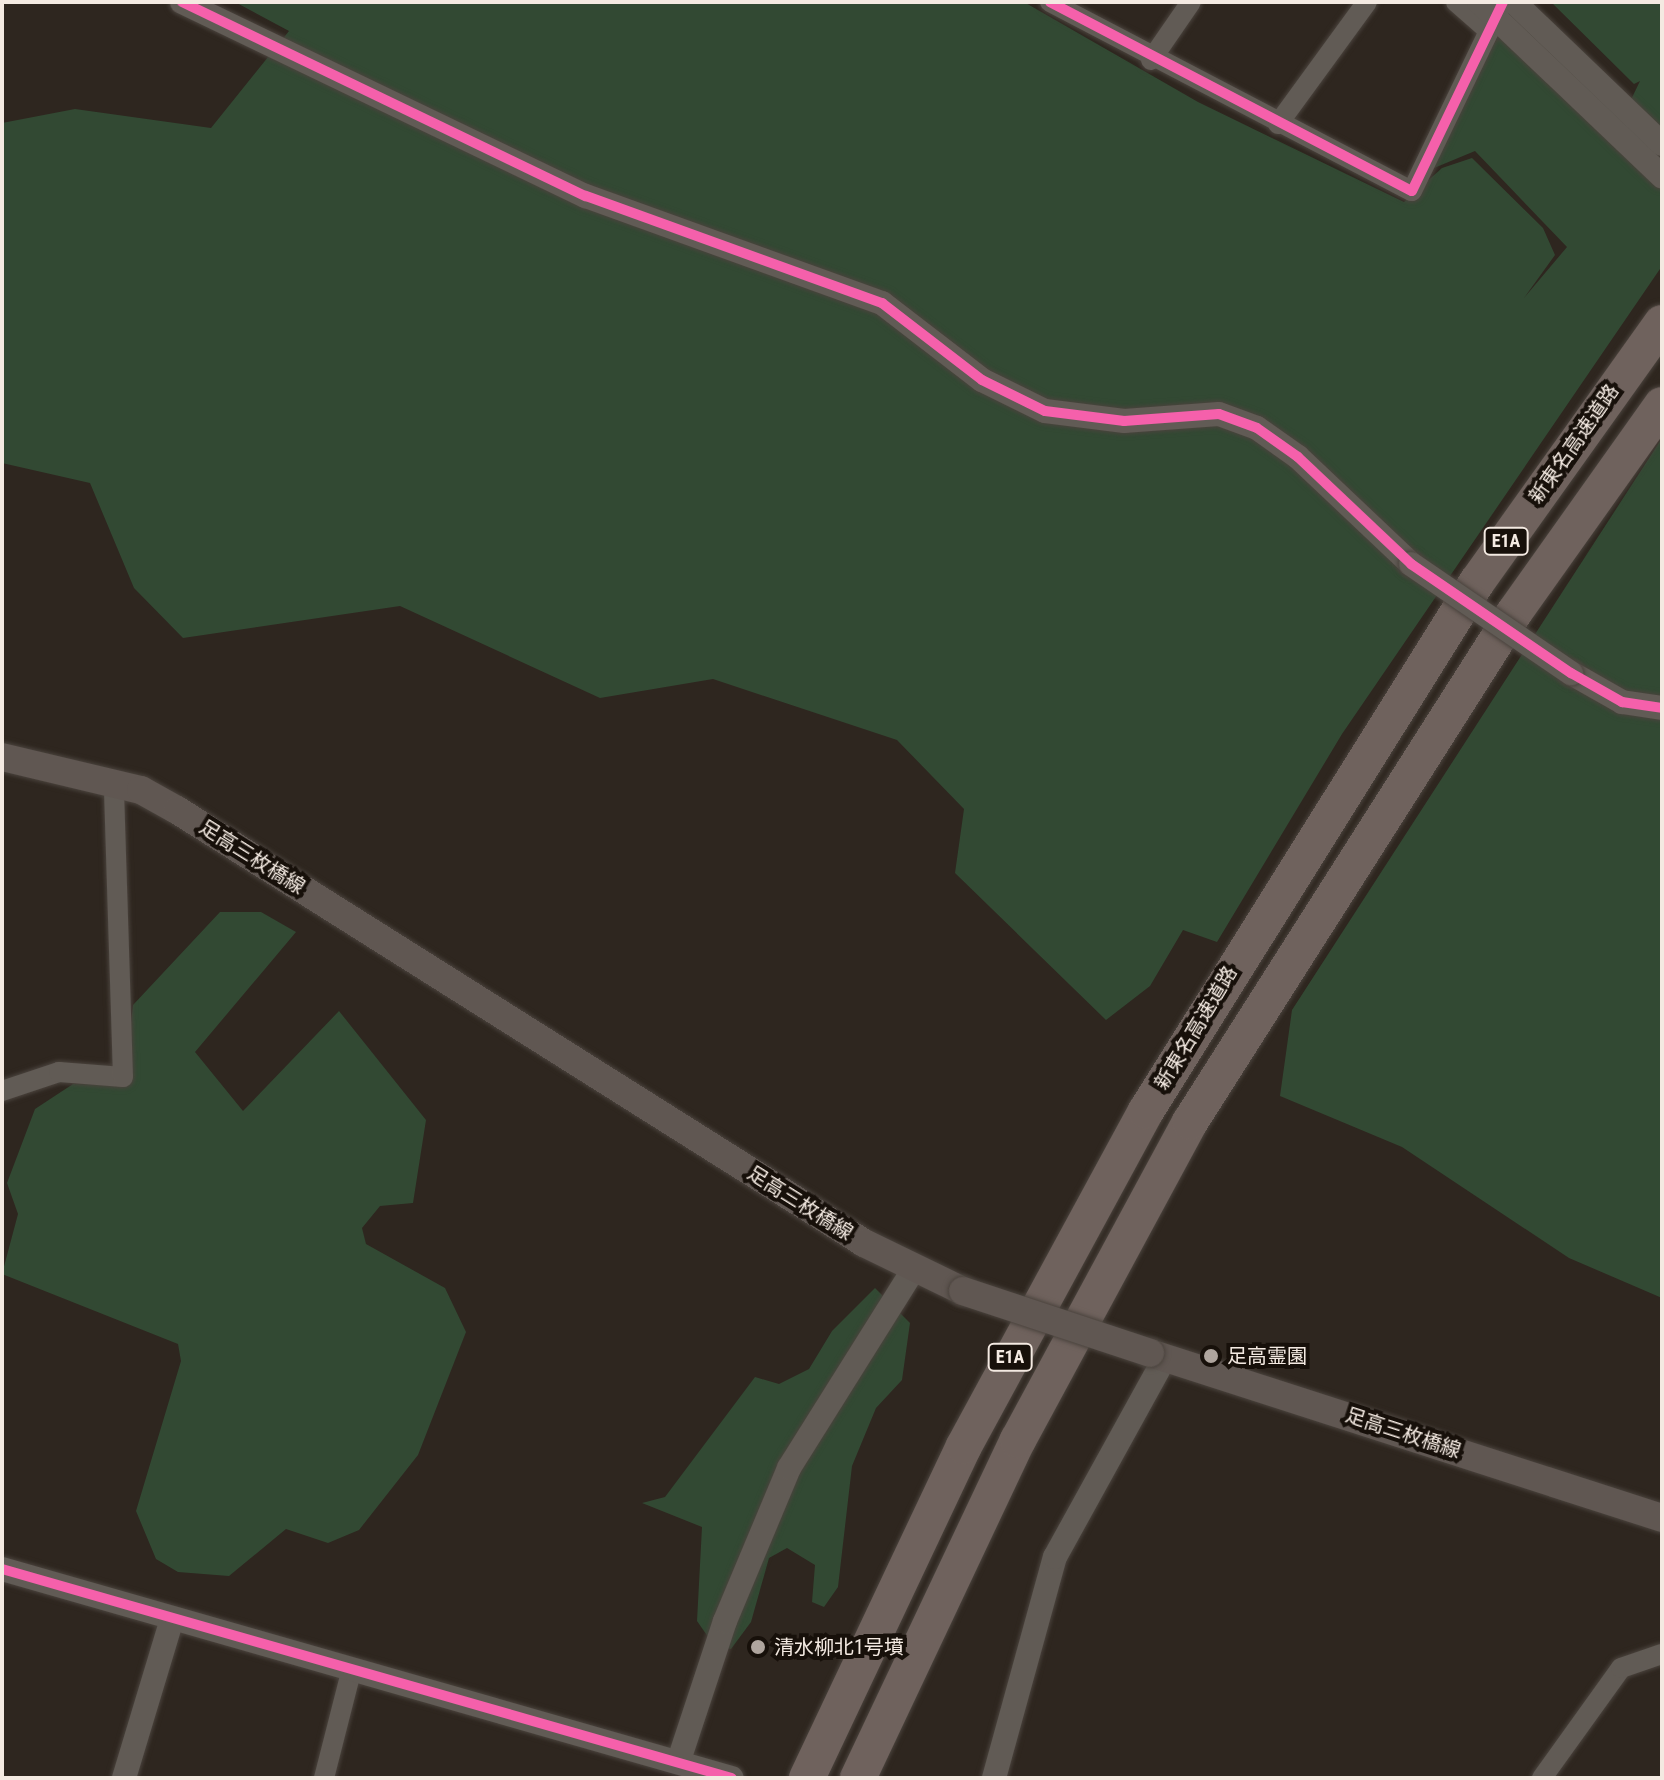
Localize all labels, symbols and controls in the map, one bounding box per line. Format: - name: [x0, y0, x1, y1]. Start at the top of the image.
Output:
- street label: 新東名高速道路: [1524, 380, 1624, 508]
- road number: E1A: [1482, 527, 1530, 555]
- street label: 足高三枚橋線: [195, 815, 309, 899]
- street label: 新東名高速道路: [1150, 962, 1242, 1094]
- street label: 足高三枚橋線: [743, 1161, 857, 1245]
- road number: E1A: [986, 1343, 1034, 1371]
- place label: 足高霊園: [1227, 1344, 1307, 1368]
- marker: 足高霊園: [1202, 1347, 1220, 1365]
- street label: 足高三枚橋線: [1342, 1403, 1464, 1463]
- place label: 清水柳北1号墳: [774, 1635, 904, 1659]
- marker: 清水柳北1号墳: [749, 1638, 767, 1656]

